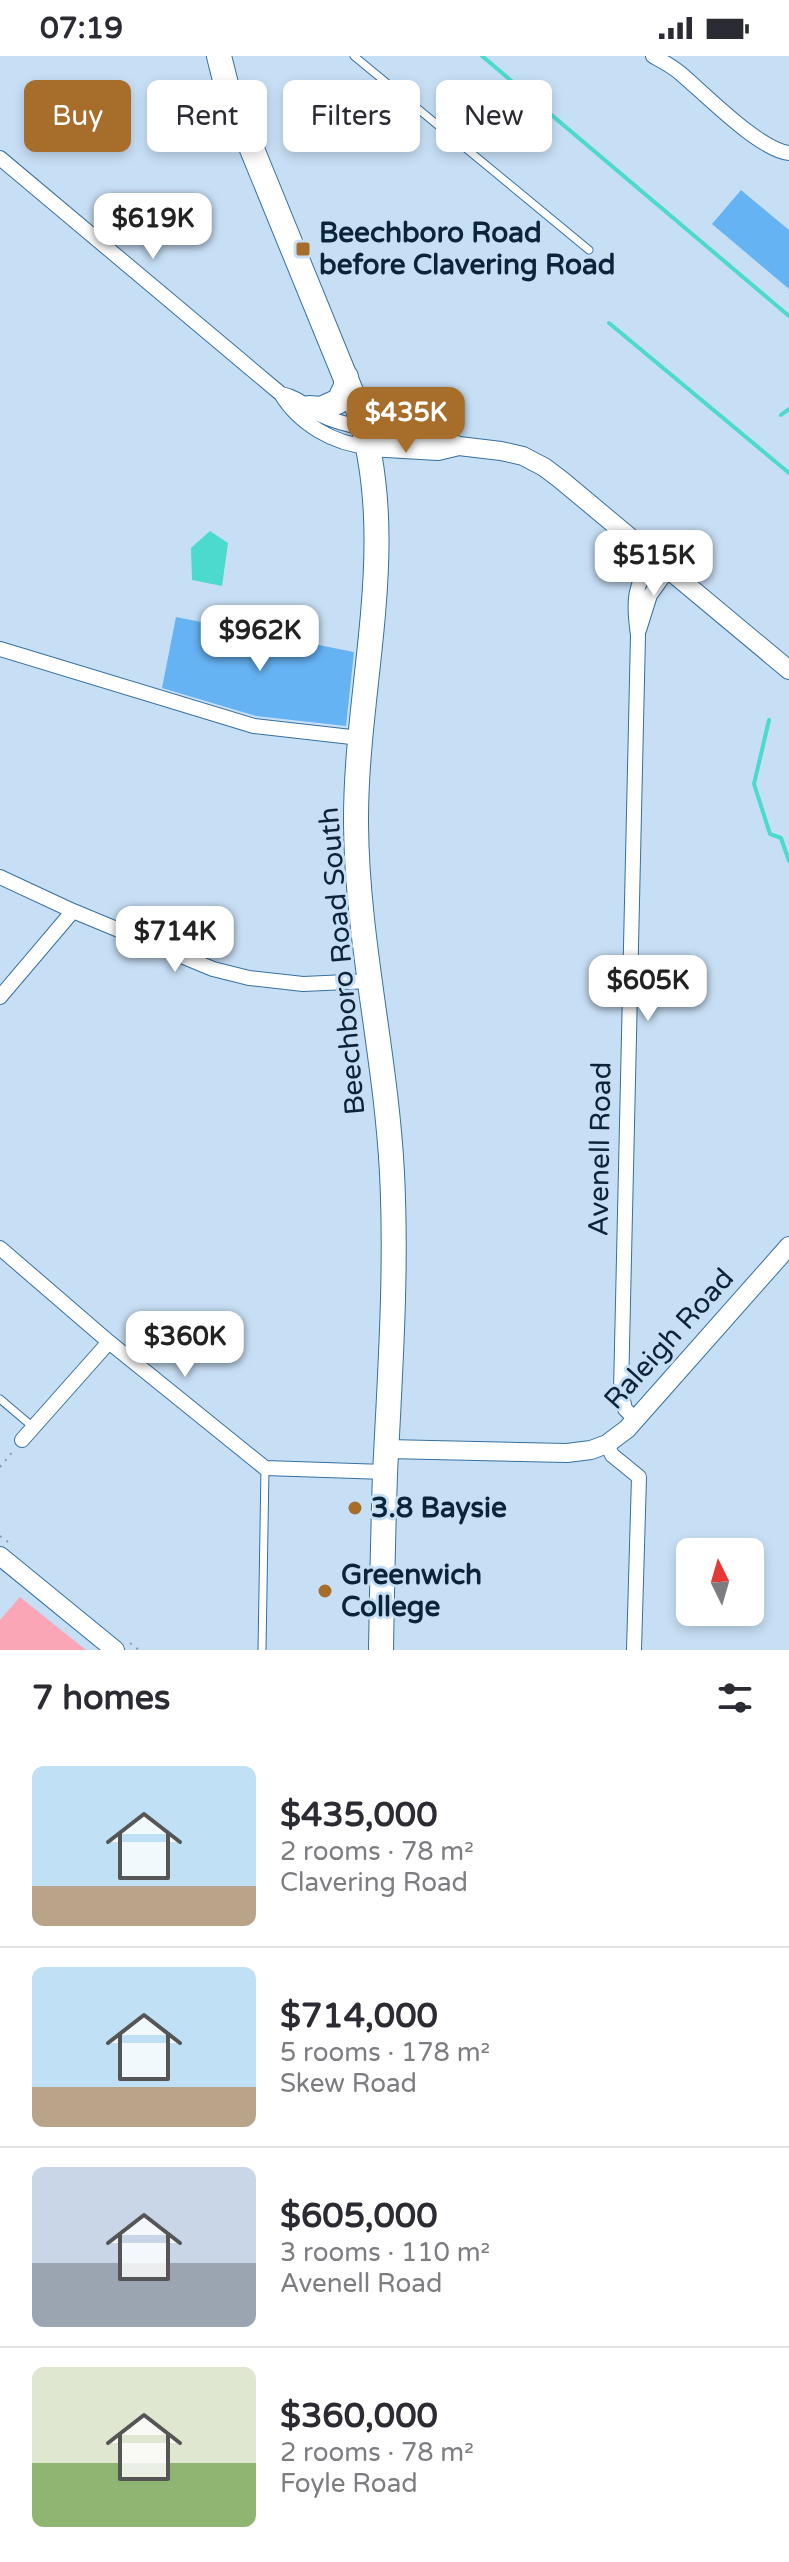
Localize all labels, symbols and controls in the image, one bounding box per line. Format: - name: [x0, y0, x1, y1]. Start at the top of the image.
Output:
- text: 07:19: [40, 10, 123, 47]
- chip: Buy: [24, 80, 131, 152]
- chip: Rent: [147, 80, 267, 152]
- chip: Filters: [283, 80, 420, 152]
- chip: New: [436, 80, 552, 152]
- pin: $619K: [97, 193, 209, 261]
- text: $619K: [112, 203, 194, 234]
- place label: Beechboro Road before Clavering Road: [319, 216, 615, 282]
- marker: Beechboro Road before Clavering Road: [294, 240, 312, 258]
- pin: $435K: [350, 387, 462, 455]
- text: $435K: [365, 397, 447, 428]
- pin: $515K: [598, 530, 710, 598]
- text: $515K: [613, 540, 695, 571]
- pin: $962K: [204, 605, 316, 673]
- text: $962K: [219, 615, 301, 646]
- street label: Beechboro Road South: [312, 806, 372, 1116]
- pin: $714K: [119, 906, 231, 974]
- text: $714K: [134, 916, 216, 947]
- pin: $605K: [592, 955, 704, 1023]
- text: $605K: [607, 965, 689, 996]
- street label: Avenell Road: [581, 1061, 619, 1237]
- street label: Raleigh Road: [597, 1262, 741, 1416]
- pin: $360K: [129, 1311, 241, 1379]
- text: $360K: [144, 1321, 226, 1352]
- place label: 3.8 Baysie: [371, 1491, 507, 1525]
- marker: 3.8 Baysie: [346, 1499, 364, 1517]
- north arrow: [676, 1538, 764, 1626]
- map controls: [676, 1538, 764, 1626]
- place label: Greenwich College: [341, 1558, 482, 1624]
- marker: Greenwich College: [316, 1582, 334, 1600]
- icon: filters: [713, 1676, 757, 1720]
- text: 7 homes: [32, 1678, 170, 1719]
- text: $435,000: [280, 1795, 438, 1836]
- icon: home: [96, 1798, 192, 1894]
- text: 2 rooms · 78 m²: [280, 1836, 474, 1867]
- text: Clavering Road: [280, 1867, 468, 1898]
- text: $714,000: [280, 1996, 438, 2037]
- icon: home: [96, 1999, 192, 2095]
- text: 5 rooms · 178 m²: [280, 2037, 490, 2068]
- text: Skew Road: [280, 2068, 417, 2099]
- text: $605,000: [280, 2196, 438, 2237]
- icon: home: [96, 2199, 192, 2295]
- text: 3 rooms · 110 m²: [280, 2237, 490, 2268]
- text: Avenell Road: [280, 2268, 442, 2299]
- text: $360,000: [280, 2396, 438, 2437]
- icon: home: [96, 2399, 192, 2495]
- text: 2 rooms · 78 m²: [280, 2437, 474, 2468]
- text: Foyle Road: [280, 2468, 418, 2499]

